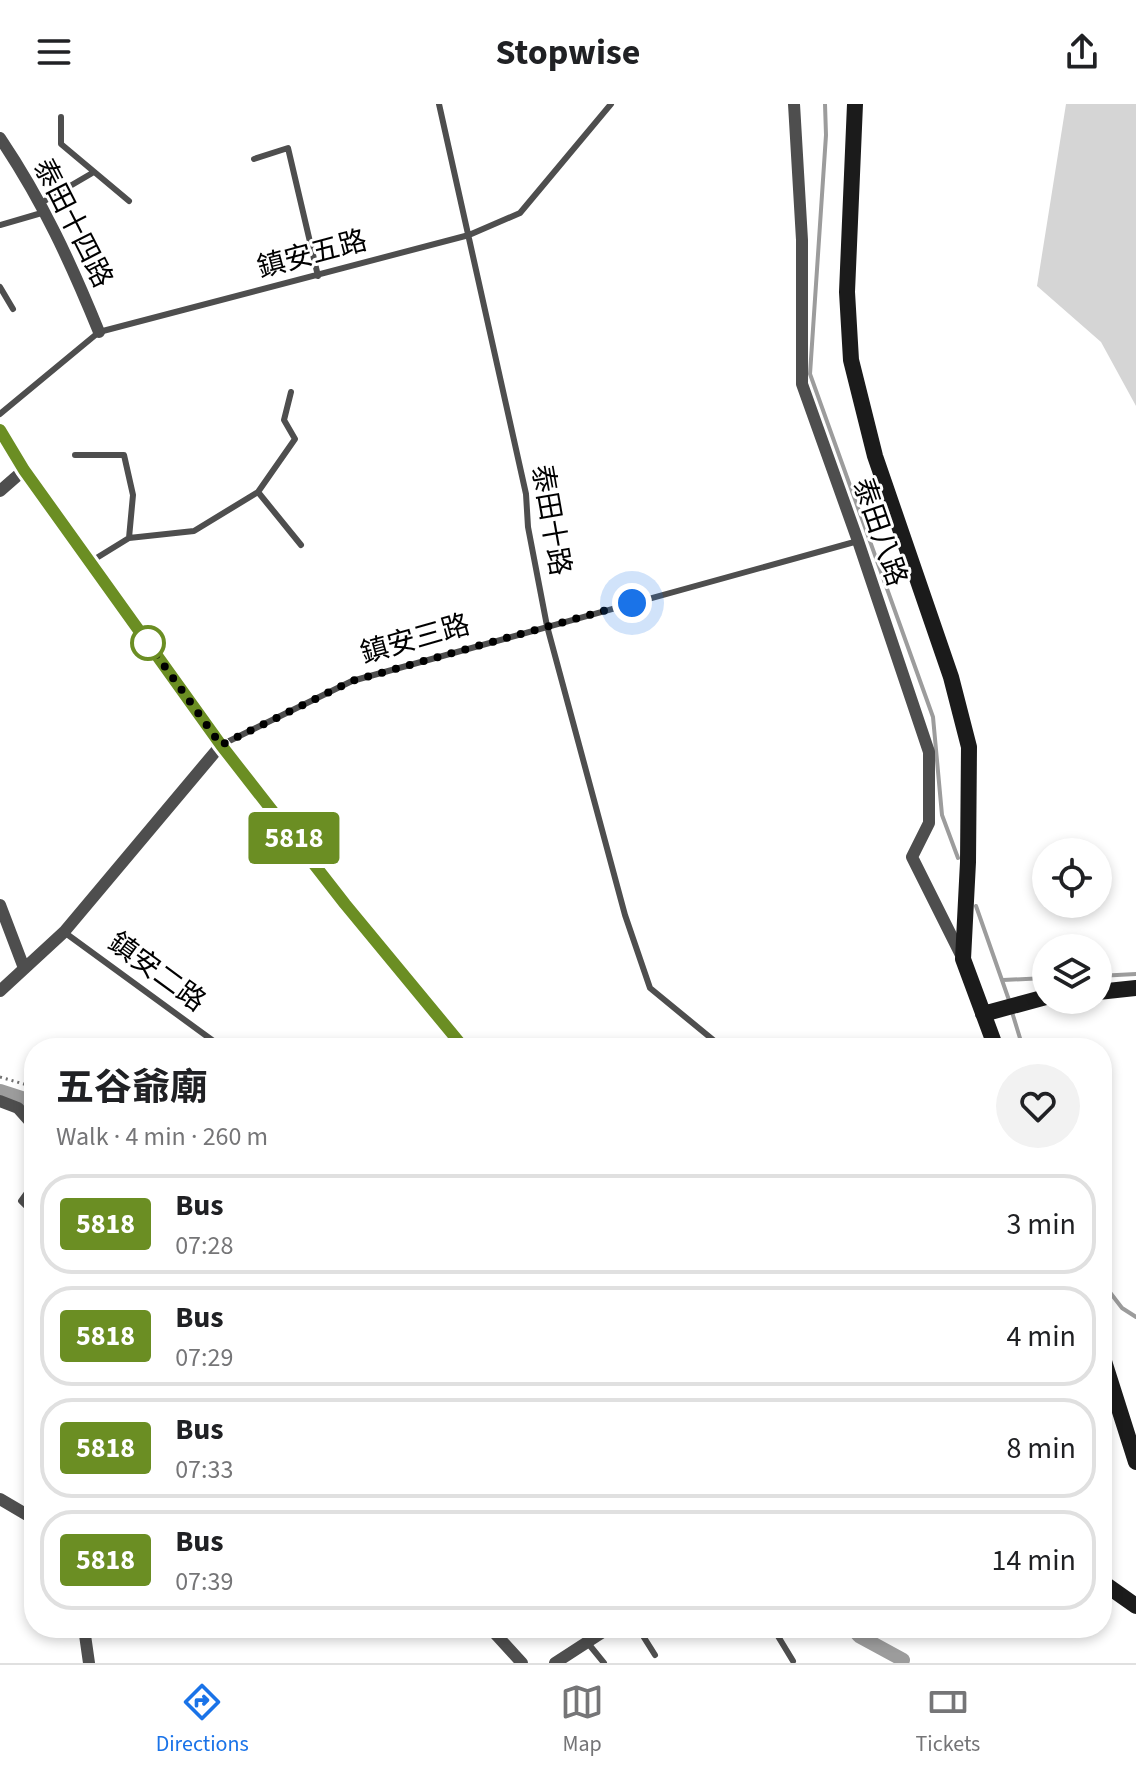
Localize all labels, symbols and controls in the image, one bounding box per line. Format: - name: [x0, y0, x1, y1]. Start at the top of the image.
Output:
- text: Stopwise: [496, 27, 640, 78]
- icon: menu: [32, 30, 76, 74]
- icon: share: [1060, 30, 1104, 74]
- street label: 泰田十四路: [23, 152, 123, 294]
- street label: 鎮安五路: [253, 220, 371, 288]
- street label: 泰田十路: [522, 461, 580, 579]
- street label: 泰田八路: [843, 473, 917, 591]
- your location: [612, 583, 652, 623]
- street label: 鎮安三路: [356, 604, 474, 674]
- unlabelled marker: [131, 626, 165, 660]
- line badge: 5818: [238, 812, 350, 864]
- text: 5818: [264, 818, 324, 858]
- map controls: [1032, 838, 1112, 1014]
- button: locate: [1032, 838, 1112, 918]
- street label: 鎮安二路: [100, 923, 214, 1021]
- button: layers: [1032, 934, 1112, 1014]
- text: 五谷爺廟: [56, 1061, 208, 1115]
- button: heart: [996, 1064, 1080, 1148]
- text: Walk · 4 min · 260 m: [56, 1118, 268, 1155]
- text: Bus: [175, 1184, 224, 1227]
- text: 3 min: [1006, 1203, 1076, 1246]
- text: 5818: [76, 1204, 135, 1244]
- text: 07:28: [175, 1227, 233, 1264]
- text: Bus: [175, 1296, 224, 1339]
- text: 4 min: [1006, 1315, 1076, 1358]
- text: 5818: [76, 1316, 135, 1356]
- text: 07:29: [175, 1339, 233, 1376]
- text: Bus: [175, 1408, 224, 1451]
- text: 8 min: [1006, 1427, 1076, 1470]
- text: 5818: [76, 1428, 135, 1468]
- text: 07:33: [175, 1451, 233, 1488]
- text: Bus: [175, 1520, 224, 1563]
- text: 14 min: [992, 1539, 1076, 1582]
- text: 5818: [76, 1540, 135, 1580]
- text: 07:39: [175, 1563, 233, 1600]
- tab: Directions: [156, 1680, 249, 1760]
- tab: Map: [560, 1680, 604, 1760]
- tab: Tickets: [915, 1680, 980, 1760]

